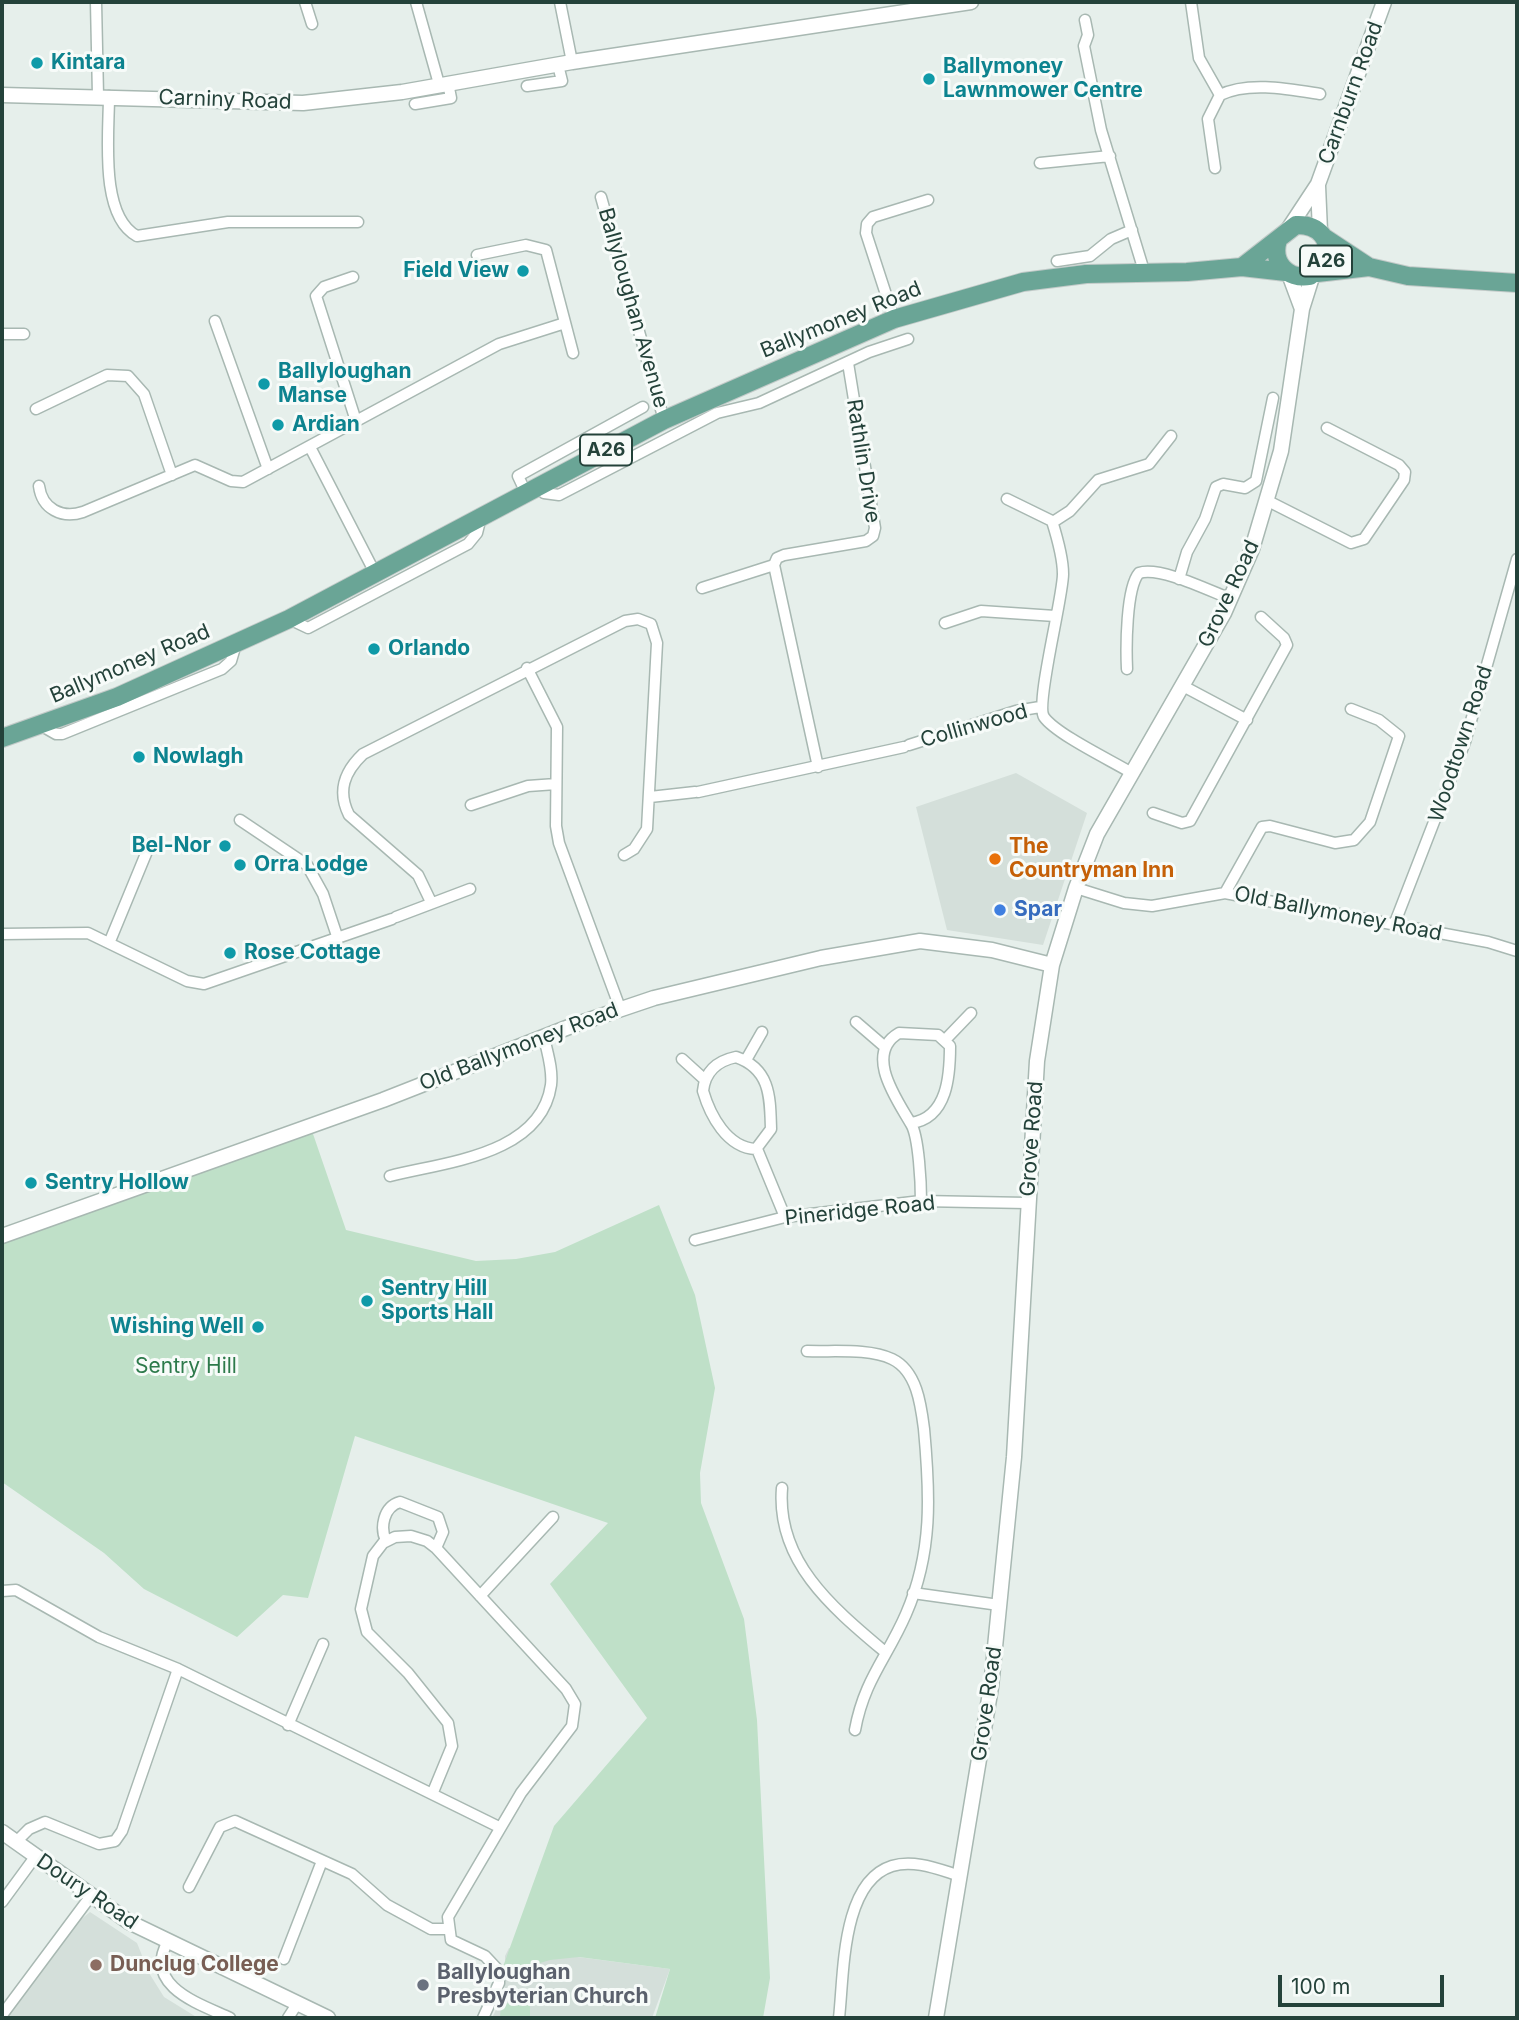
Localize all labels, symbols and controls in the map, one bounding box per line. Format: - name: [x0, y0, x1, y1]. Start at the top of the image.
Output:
- street label: Carnburn Road: [1313, 18, 1389, 168]
- place label: Kintara: [51, 50, 125, 76]
- place label: Ballymoney Lawnmower Centre: [943, 54, 1143, 104]
- marker: Kintara: [29, 55, 45, 71]
- marker: Ballymoney Lawnmower Centre: [921, 71, 937, 87]
- street label: Carniny Road: [158, 85, 292, 115]
- street label: Ballyloughan Avenue: [592, 205, 674, 411]
- road number: A26: [1300, 246, 1352, 276]
- place label: Field View: [403, 258, 509, 284]
- marker: Field View: [515, 263, 531, 279]
- street label: Ballymoney Road: [757, 276, 925, 364]
- place label: Ballyloughan Manse: [278, 359, 412, 409]
- marker: Ballyloughan Manse: [256, 376, 272, 392]
- street label: Rathlin Drive: [841, 397, 885, 525]
- place label: Ardian: [292, 412, 360, 438]
- marker: Ardian: [270, 417, 286, 433]
- road number: A26: [580, 435, 632, 466]
- street label: Grove Road: [1193, 536, 1265, 652]
- street label: Ballymoney Road: [46, 619, 214, 709]
- place label: Orlando: [388, 636, 470, 662]
- marker: Orlando: [366, 641, 382, 657]
- street label: Woodtown Road: [1424, 663, 1498, 825]
- street label: Collinwood: [917, 699, 1031, 753]
- place label: Nowlagh: [153, 744, 244, 770]
- marker: Nowlagh: [131, 749, 147, 765]
- place label: Bel-Nor: [132, 833, 211, 859]
- place label: The Countryman Inn: [1009, 834, 1174, 884]
- marker: Bel-Nor: [217, 838, 233, 854]
- marker: The Countryman Inn: [987, 851, 1003, 867]
- place label: Orra Lodge: [254, 852, 368, 878]
- marker: Orra Lodge: [232, 857, 248, 873]
- street label: Old Ballymoney Road: [1232, 881, 1444, 947]
- place label: Spar: [1014, 897, 1062, 923]
- marker: Spar: [992, 902, 1008, 918]
- place label: Rose Cottage: [244, 940, 381, 966]
- marker: Rose Cottage: [222, 945, 238, 961]
- street label: Old Ballymoney Road: [416, 997, 622, 1097]
- street label: Grove Road: [1015, 1080, 1049, 1198]
- place label: Sentry Hollow: [45, 1170, 189, 1196]
- marker: Sentry Hollow: [23, 1175, 39, 1191]
- street label: Pineridge Road: [784, 1191, 936, 1231]
- place label: Sentry Hill Sports Hall: [381, 1276, 493, 1326]
- marker: Sentry Hill Sports Hall: [359, 1293, 375, 1309]
- place label: Wishing Well: [110, 1314, 244, 1340]
- marker: Wishing Well: [250, 1319, 266, 1335]
- park label: Sentry Hill: [135, 1354, 237, 1380]
- street label: Grove Road: [966, 1645, 1008, 1763]
- street label: Doury Road: [32, 1849, 142, 1935]
- place label: Dunclug College: [110, 1952, 279, 1978]
- marker: Dunclug College: [88, 1957, 104, 1973]
- place label: Ballyloughan Presbyterian Church: [437, 1960, 649, 2010]
- scale bar: [1281, 1960, 1447, 2004]
- text: 100 m: [1291, 1974, 1350, 1999]
- marker: Ballyloughan Presbyterian Church: [415, 1977, 431, 1993]

